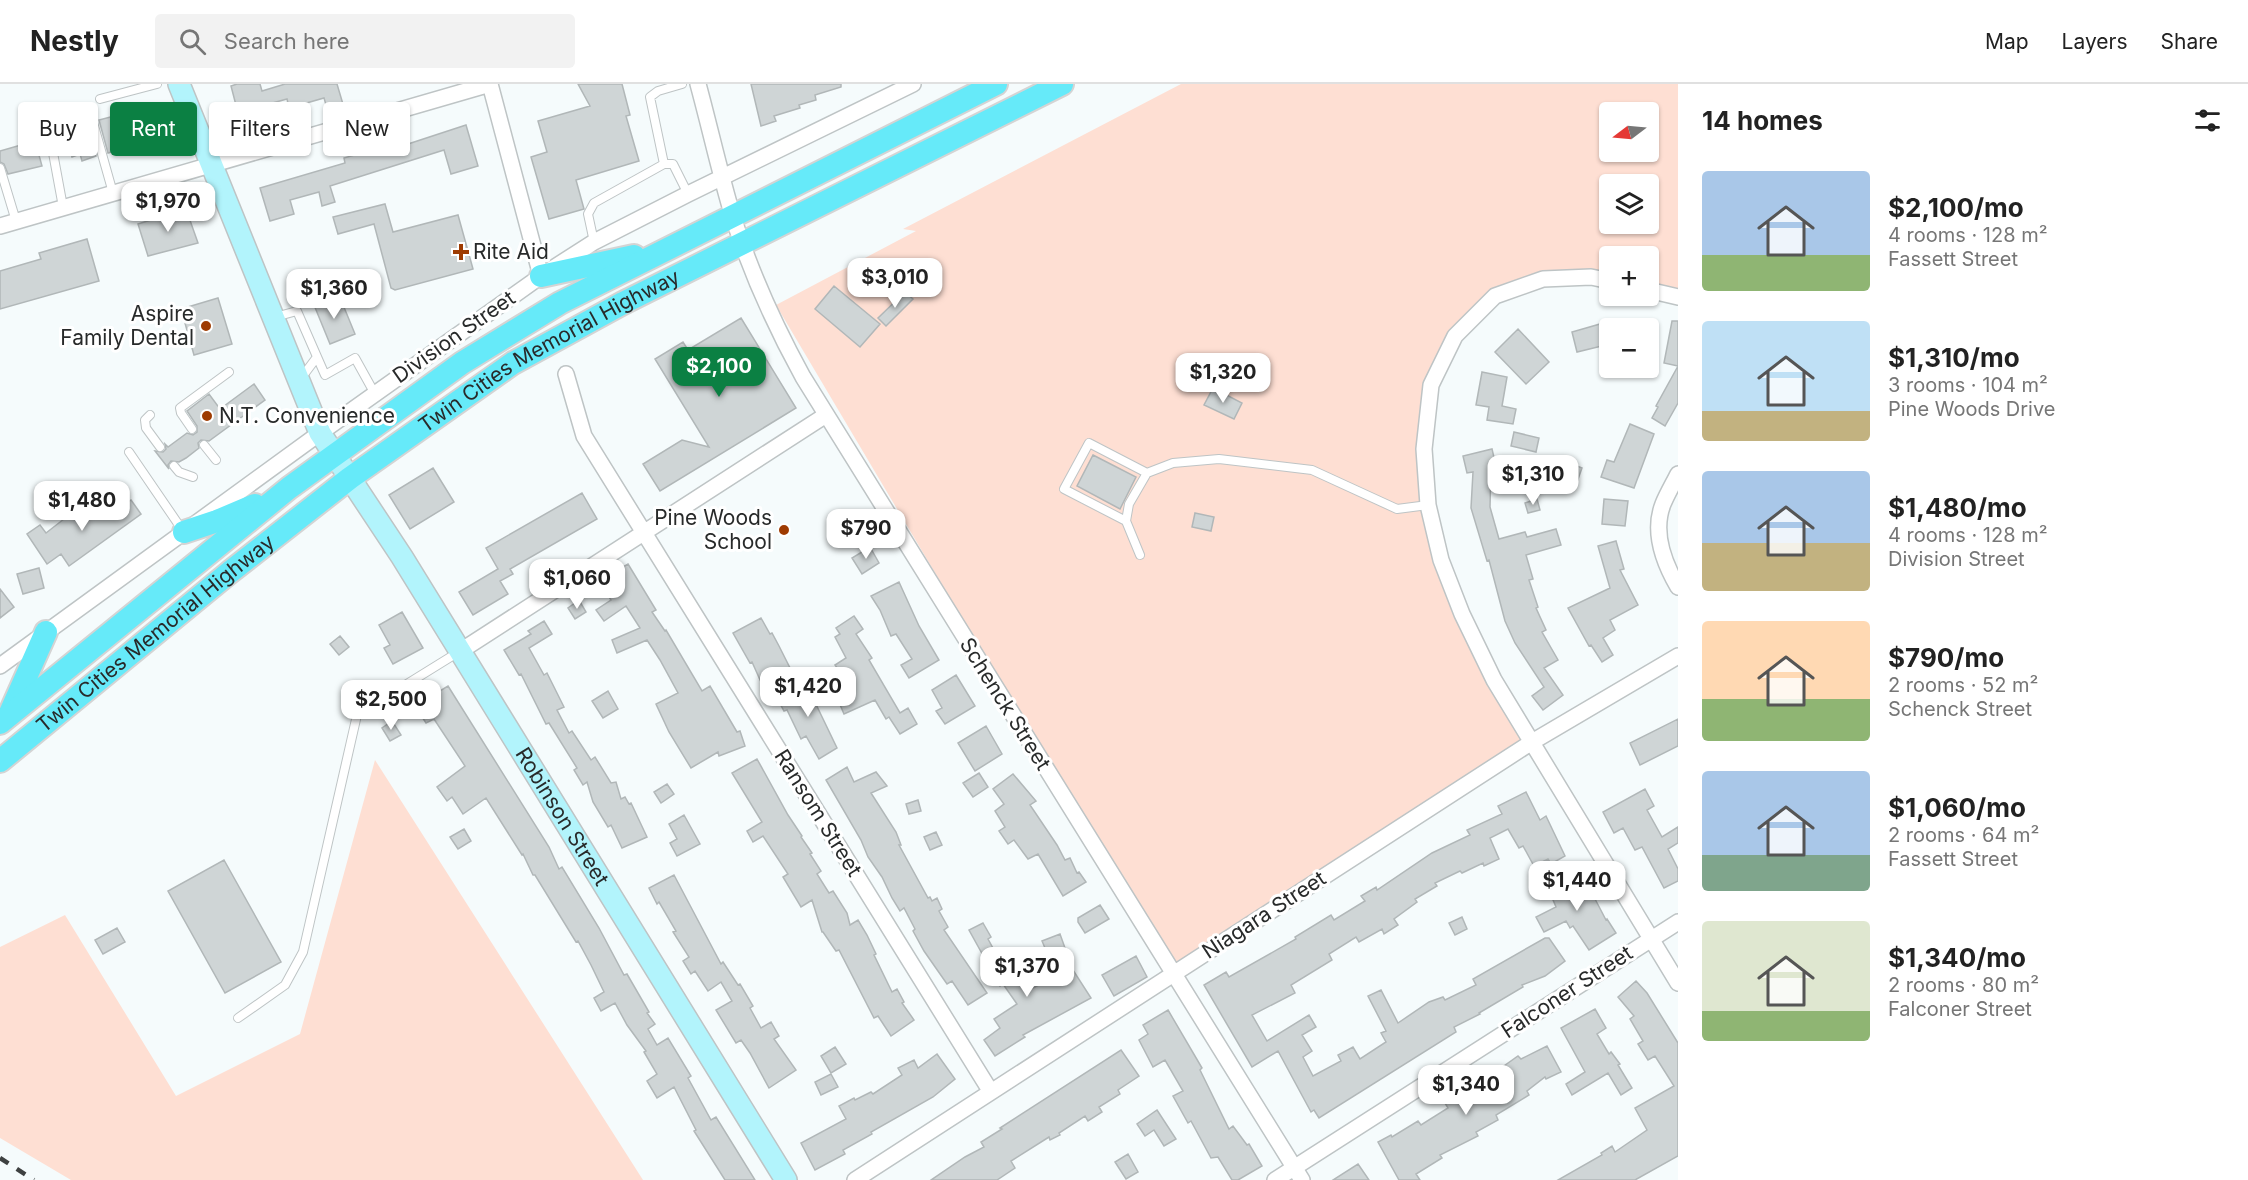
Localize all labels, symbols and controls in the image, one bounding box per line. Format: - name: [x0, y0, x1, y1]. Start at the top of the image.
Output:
- search box: [155, 14, 575, 68]
- text: Nestly: [30, 24, 119, 58]
- icon: search: [176, 25, 209, 58]
- text: Search here: [224, 28, 350, 54]
- text: Map: [1985, 29, 2029, 54]
- text: Layers: [2062, 29, 2128, 54]
- text: Share: [2161, 29, 2218, 54]
- chip: Buy: [18, 102, 98, 156]
- chip: Rent: [110, 102, 197, 156]
- chip: Filters: [209, 102, 311, 156]
- chip: New: [323, 102, 410, 156]
- north arrow: [1599, 102, 1659, 162]
- map controls: [1599, 102, 1659, 378]
- icon: filters: [2191, 104, 2224, 137]
- text: 14 homes: [1702, 105, 1823, 136]
- button: layers: [1599, 174, 1659, 234]
- pin: $1,970: [119, 182, 217, 233]
- text: $1,970: [135, 189, 201, 213]
- text: $2,100/mo: [1888, 192, 2024, 223]
- icon: home: [1750, 195, 1822, 267]
- text: 4 rooms · 128 m²: [1888, 223, 2048, 247]
- place label: Rite Aid: [473, 239, 549, 264]
- marker: Rite Aid: [454, 245, 468, 259]
- button: +: [1599, 246, 1659, 306]
- text: Fassett Street: [1888, 247, 2018, 271]
- pin: $3,010: [846, 258, 944, 309]
- street label: Twin Cities Memorial Highway: [414, 264, 684, 438]
- text: $3,010: [861, 265, 929, 289]
- pin: $1,360: [285, 269, 383, 320]
- text: $1,360: [300, 276, 368, 300]
- street label: Division Street: [388, 285, 520, 388]
- place label: Aspire Family Dental: [60, 301, 194, 350]
- button: −: [1599, 318, 1659, 378]
- marker: Aspire Family Dental: [199, 319, 213, 333]
- text: $1,310/mo: [1888, 342, 2020, 373]
- icon: home: [1750, 345, 1822, 417]
- pin: $2,100: [670, 347, 768, 398]
- pin: $1,320: [1174, 353, 1272, 404]
- text: $2,100: [686, 354, 752, 378]
- text: $1,320: [1190, 360, 1256, 384]
- text: 3 rooms · 104 m²: [1888, 373, 2048, 397]
- text: Pine Woods Drive: [1888, 397, 2055, 421]
- place label: N.T. Convenience: [219, 403, 395, 428]
- marker: N.T. Convenience: [200, 409, 214, 423]
- pin: $1,310: [1484, 455, 1582, 506]
- text: $1,310: [1502, 462, 1564, 486]
- pin: $1,480: [33, 481, 131, 532]
- text: $1,480: [48, 488, 116, 512]
- text: $1,480/mo: [1888, 492, 2027, 523]
- icon: home: [1750, 495, 1822, 567]
- place label: Pine Woods School: [654, 505, 772, 554]
- pin: $790: [830, 509, 902, 560]
- text: $790: [840, 516, 892, 540]
- marker: Pine Woods School: [777, 523, 791, 537]
- text: 4 rooms · 128 m²: [1888, 523, 2048, 547]
- street label: Twin Cities Memorial Highway: [31, 529, 279, 738]
- text: Division Street: [1888, 547, 2025, 571]
- pin: $1,060: [528, 559, 626, 610]
- text: $1,060: [543, 566, 611, 590]
- street label: Schenck Street: [955, 633, 1056, 775]
- text: $790/mo: [1888, 642, 2004, 673]
- icon: home: [1750, 645, 1822, 717]
- pin: $1,420: [759, 667, 857, 718]
- text: 2 rooms · 52 m²: [1888, 673, 2038, 697]
- text: $1,420: [774, 674, 842, 698]
- pin: $2,500: [342, 680, 440, 731]
- text: $2,500: [355, 687, 427, 711]
- text: Schenck Street: [1888, 697, 2032, 721]
- street label: Robinson Street: [510, 743, 614, 890]
- street label: Ransom Street: [769, 745, 867, 881]
- text: $1,060/mo: [1888, 792, 2026, 823]
- icon: home: [1750, 795, 1822, 867]
- text: 2 rooms · 64 m²: [1888, 823, 2039, 847]
- text: Fassett Street: [1888, 847, 2018, 871]
- pin: $1,440: [1528, 861, 1626, 912]
- street label: Niagara Street: [1197, 865, 1330, 964]
- text: $1,440: [1543, 868, 1611, 892]
- street label: Falconer Street: [1497, 940, 1637, 1043]
- text: $1,340/mo: [1888, 942, 2026, 973]
- icon: home: [1750, 945, 1822, 1017]
- pin: $1,370: [978, 947, 1076, 998]
- text: $1,370: [994, 954, 1060, 978]
- text: 2 rooms · 80 m²: [1888, 973, 2039, 997]
- text: Falconer Street: [1888, 997, 2032, 1021]
- pin: $1,340: [1417, 1065, 1515, 1116]
- text: $1,340: [1432, 1072, 1500, 1096]

